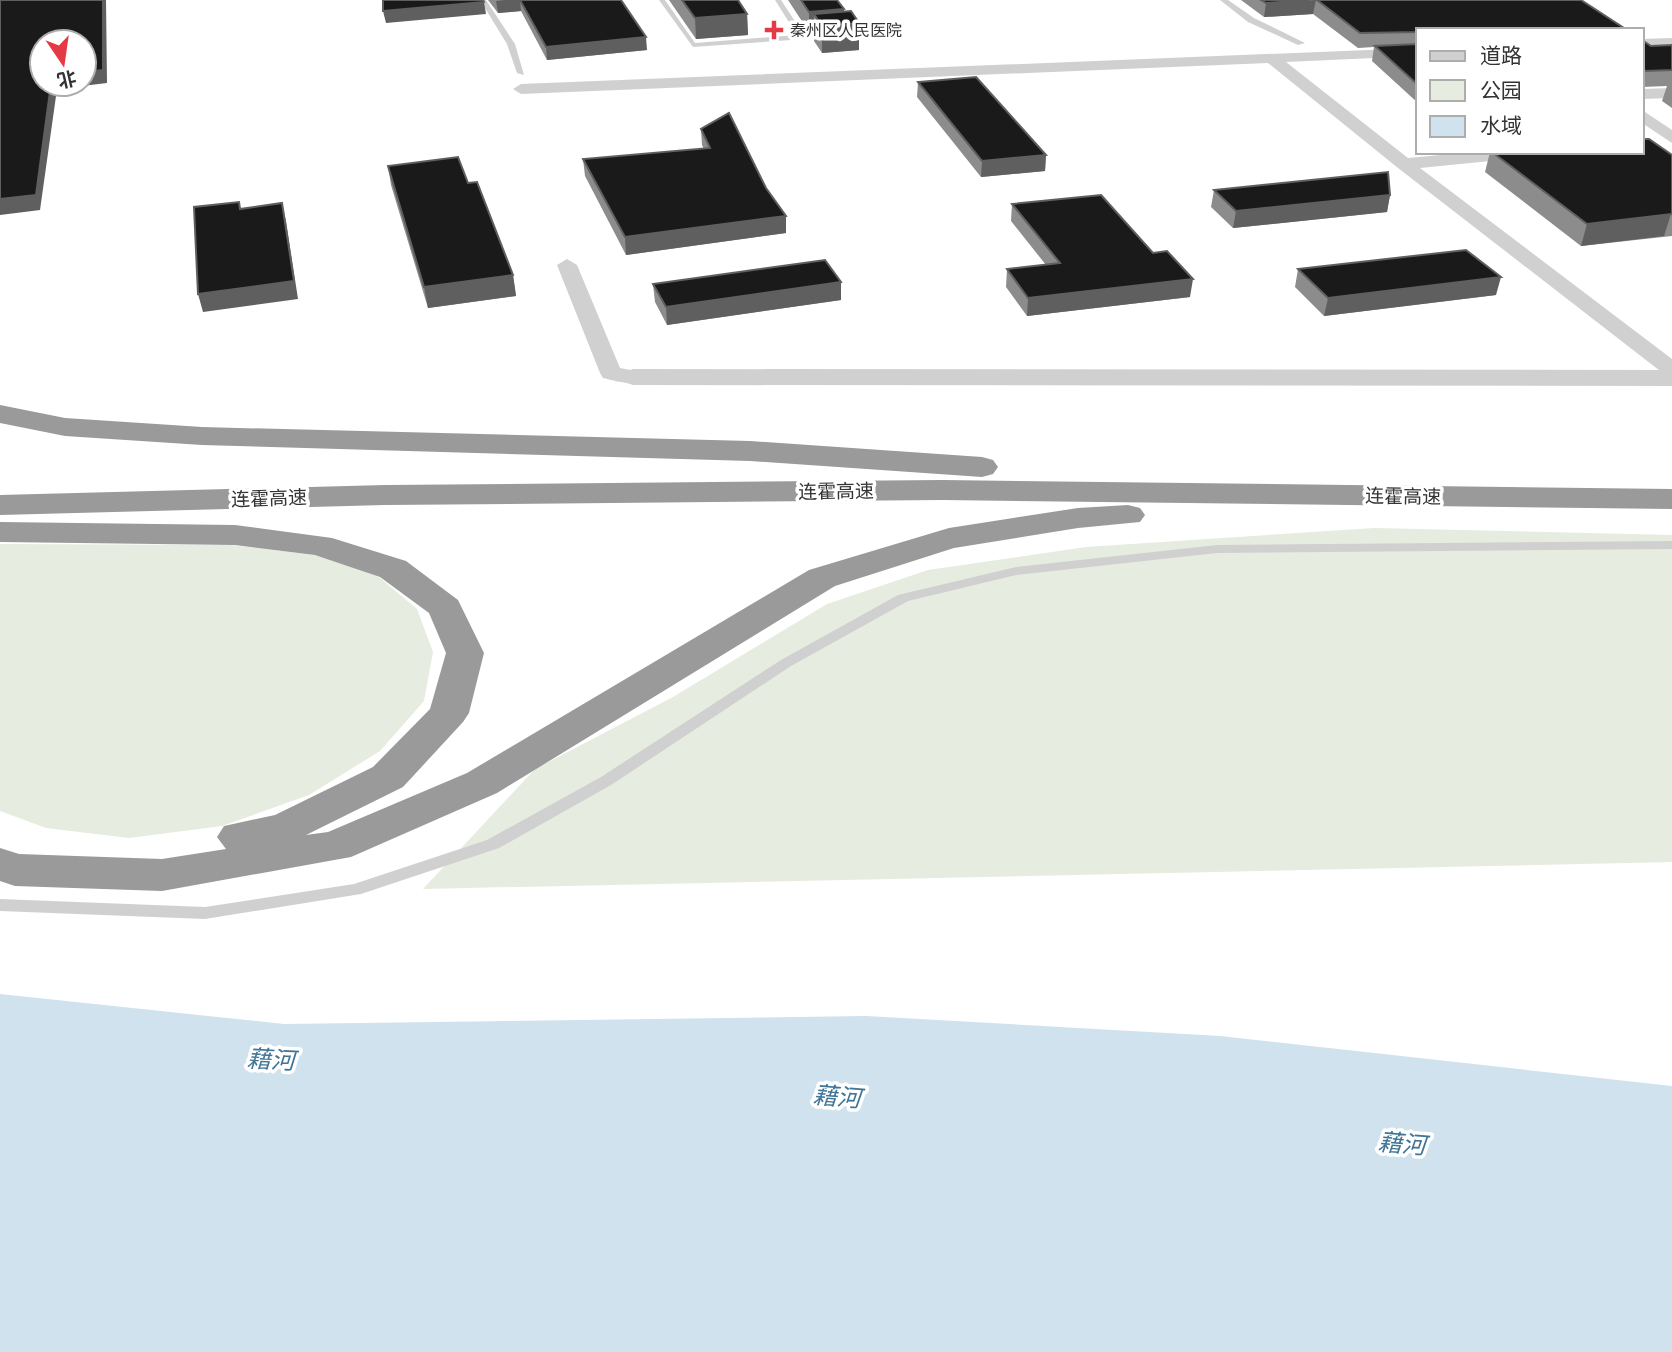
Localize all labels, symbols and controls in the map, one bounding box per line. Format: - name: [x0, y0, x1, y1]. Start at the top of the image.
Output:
- marker: 秦州区人民医院: [764, 20, 784, 40]
- place label: 秦州区人民医院: [790, 22, 902, 42]
- north arrow: [28, 28, 98, 98]
- legend: [1416, 28, 1644, 154]
- text: 道路: [1480, 44, 1522, 71]
- text: 北: [54, 64, 78, 91]
- text: 公园: [1480, 79, 1522, 106]
- text: 水域: [1480, 114, 1522, 141]
- street label: 连霍高速: [798, 480, 874, 506]
- street label: 连霍高速: [1365, 485, 1441, 511]
- street label: 连霍高速: [231, 487, 307, 513]
- water label: 藉河: [246, 1046, 300, 1078]
- water label: 藉河: [812, 1082, 866, 1116]
- water label: 藉河: [1377, 1129, 1431, 1163]

